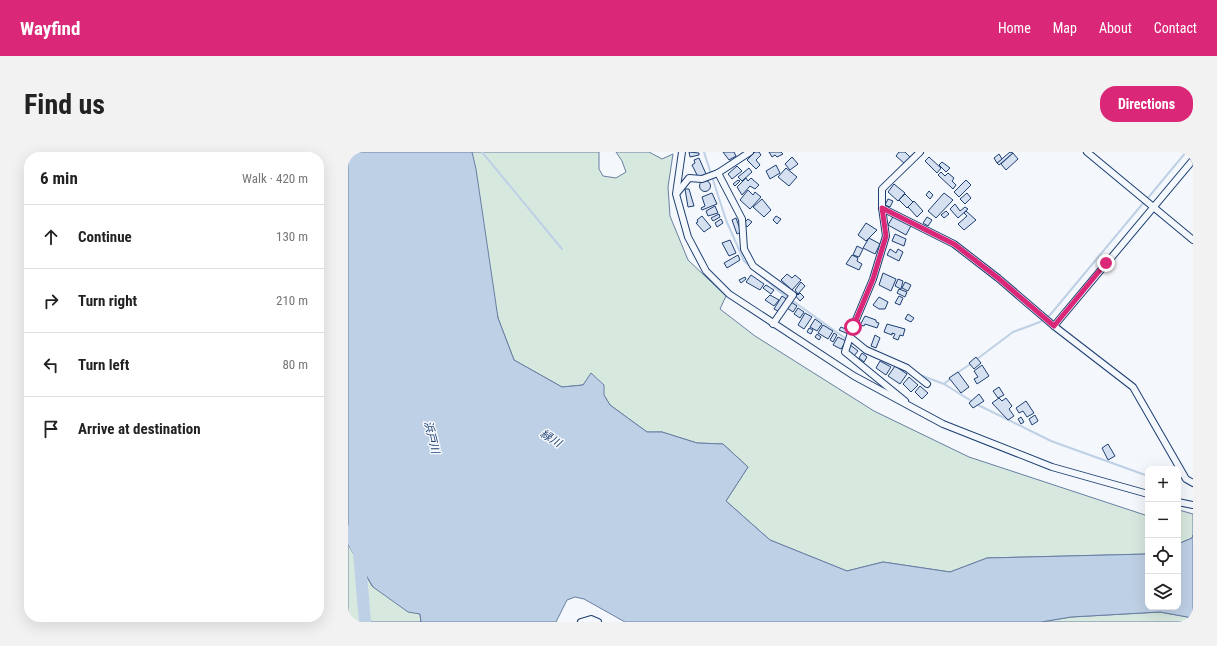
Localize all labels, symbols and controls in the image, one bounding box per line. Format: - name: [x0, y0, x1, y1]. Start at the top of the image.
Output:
- text: Wayfind: [20, 17, 80, 40]
- text: Home: [998, 20, 1031, 36]
- text: Map: [1053, 20, 1077, 36]
- text: About: [1099, 20, 1132, 36]
- text: Contact: [1154, 20, 1197, 36]
- button: Directions: [1100, 86, 1193, 122]
- text: Find us: [24, 88, 105, 121]
- text: 6 min: [40, 168, 78, 188]
- text: Walk · 420 m: [242, 171, 308, 186]
- icon: ahead: [40, 226, 62, 248]
- text: Continue: [78, 228, 132, 246]
- text: 130 m: [276, 229, 308, 244]
- route end: [1097, 254, 1115, 272]
- icon: right: [40, 290, 62, 312]
- text: Turn right: [78, 292, 137, 310]
- text: 210 m: [276, 293, 308, 308]
- route start: [844, 318, 862, 336]
- icon: left: [40, 354, 62, 376]
- text: Turn left: [78, 356, 129, 374]
- text: 80 m: [282, 357, 308, 372]
- icon: arrive: [40, 418, 62, 440]
- text: Arrive at destination: [78, 420, 201, 438]
- water label: 浜戸川: [421, 420, 442, 456]
- water label: 緑川: [538, 427, 564, 450]
- map controls: [1145, 466, 1181, 610]
- button: +: [1145, 466, 1181, 502]
- button: −: [1145, 502, 1181, 538]
- button: locate: [1145, 538, 1181, 574]
- button: layers: [1145, 574, 1181, 610]

